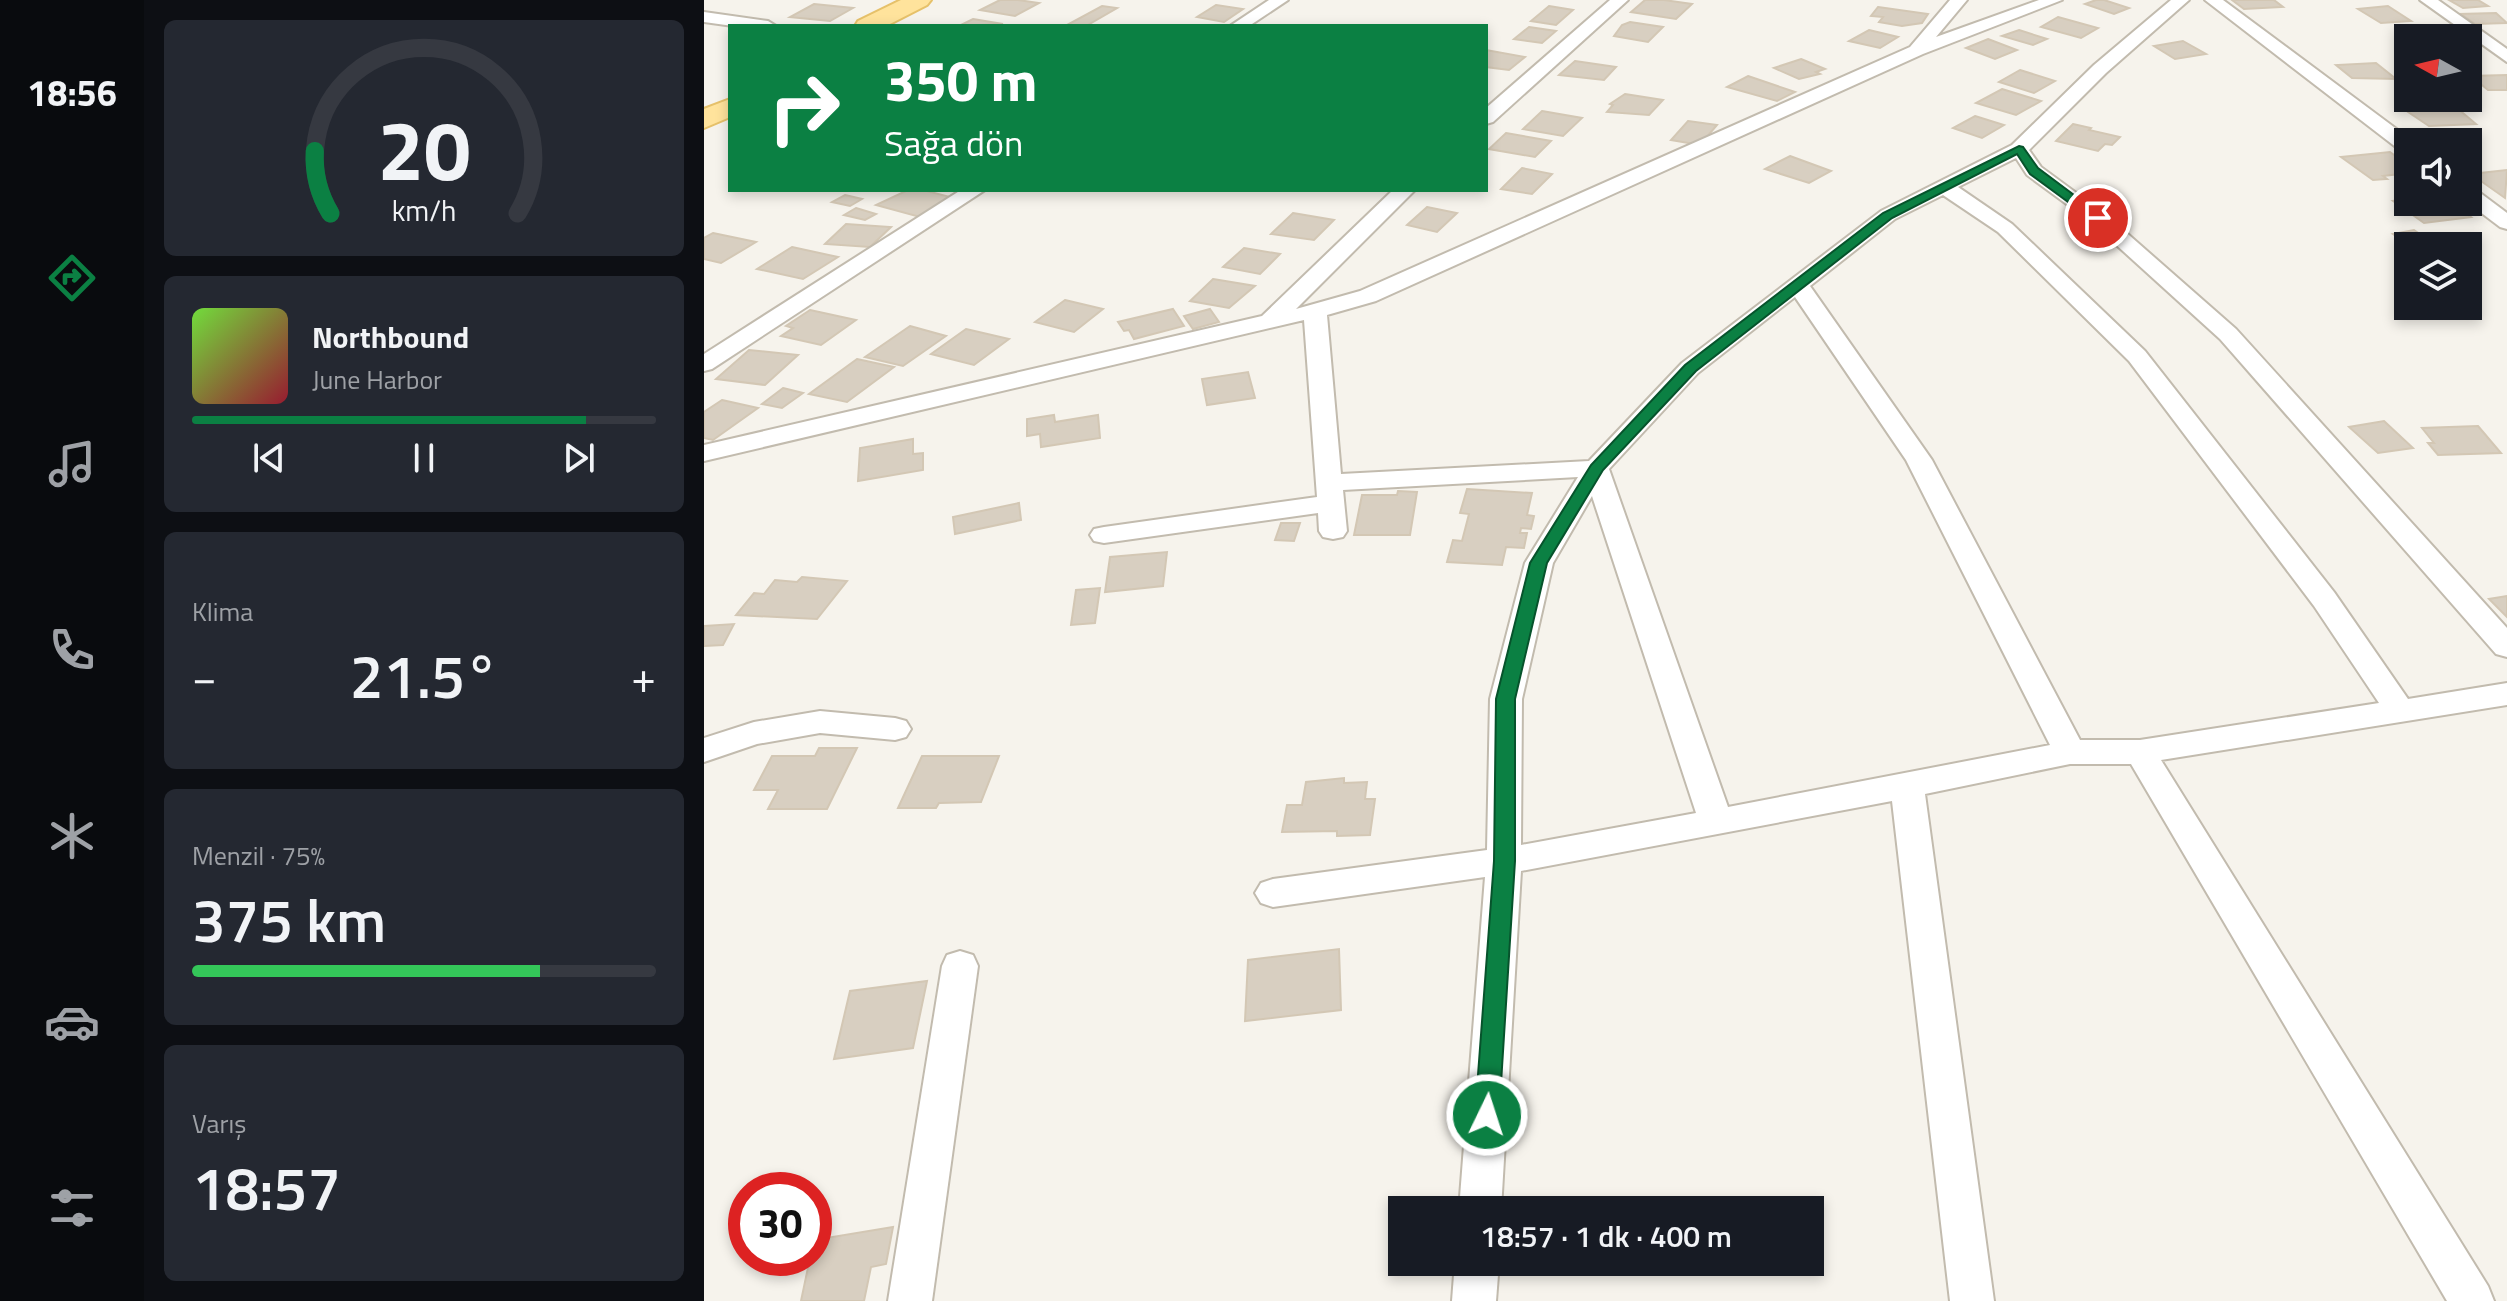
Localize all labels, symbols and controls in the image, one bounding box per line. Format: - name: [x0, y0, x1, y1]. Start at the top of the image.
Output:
- north arrow: [2394, 24, 2482, 112]
- map controls: [2394, 24, 2482, 320]
- text: 350 m: [884, 38, 1037, 123]
- icon: right: [752, 56, 856, 160]
- text: 18:56: [27, 65, 117, 120]
- text: 20: [377, 86, 471, 212]
- text: Sağa dön: [884, 115, 1023, 170]
- button: sound: [2394, 128, 2482, 216]
- pin: [2064, 184, 2132, 252]
- text: km/h: [392, 189, 456, 232]
- icon: arrive: [2076, 196, 2120, 240]
- button: layers: [2394, 232, 2482, 320]
- icon: directions: [44, 250, 100, 306]
- text: Northbound: [312, 314, 469, 360]
- text: June Harbor: [312, 360, 442, 399]
- icon: music: [44, 436, 100, 492]
- icon: previous: [247, 436, 291, 480]
- icon: pause: [402, 436, 446, 480]
- icon: next: [557, 436, 601, 480]
- text: Klima: [192, 592, 253, 631]
- icon: phone: [44, 622, 100, 678]
- text: 21.5°: [350, 630, 498, 721]
- text: −: [192, 643, 217, 710]
- text: +: [631, 643, 656, 710]
- icon: climate: [44, 808, 100, 864]
- text: Menzil · 75%: [192, 836, 325, 875]
- text: 375 km: [192, 874, 386, 965]
- icon: car: [44, 994, 100, 1050]
- position arrow: [1445, 1073, 1529, 1157]
- text: Varış: [192, 1104, 246, 1143]
- text: 18:57: [192, 1142, 341, 1233]
- speed limit sign: 30: [728, 1172, 832, 1276]
- icon: filters: [44, 1180, 100, 1236]
- text: 18:57 · 1 dk · 400 m: [1480, 1213, 1732, 1259]

